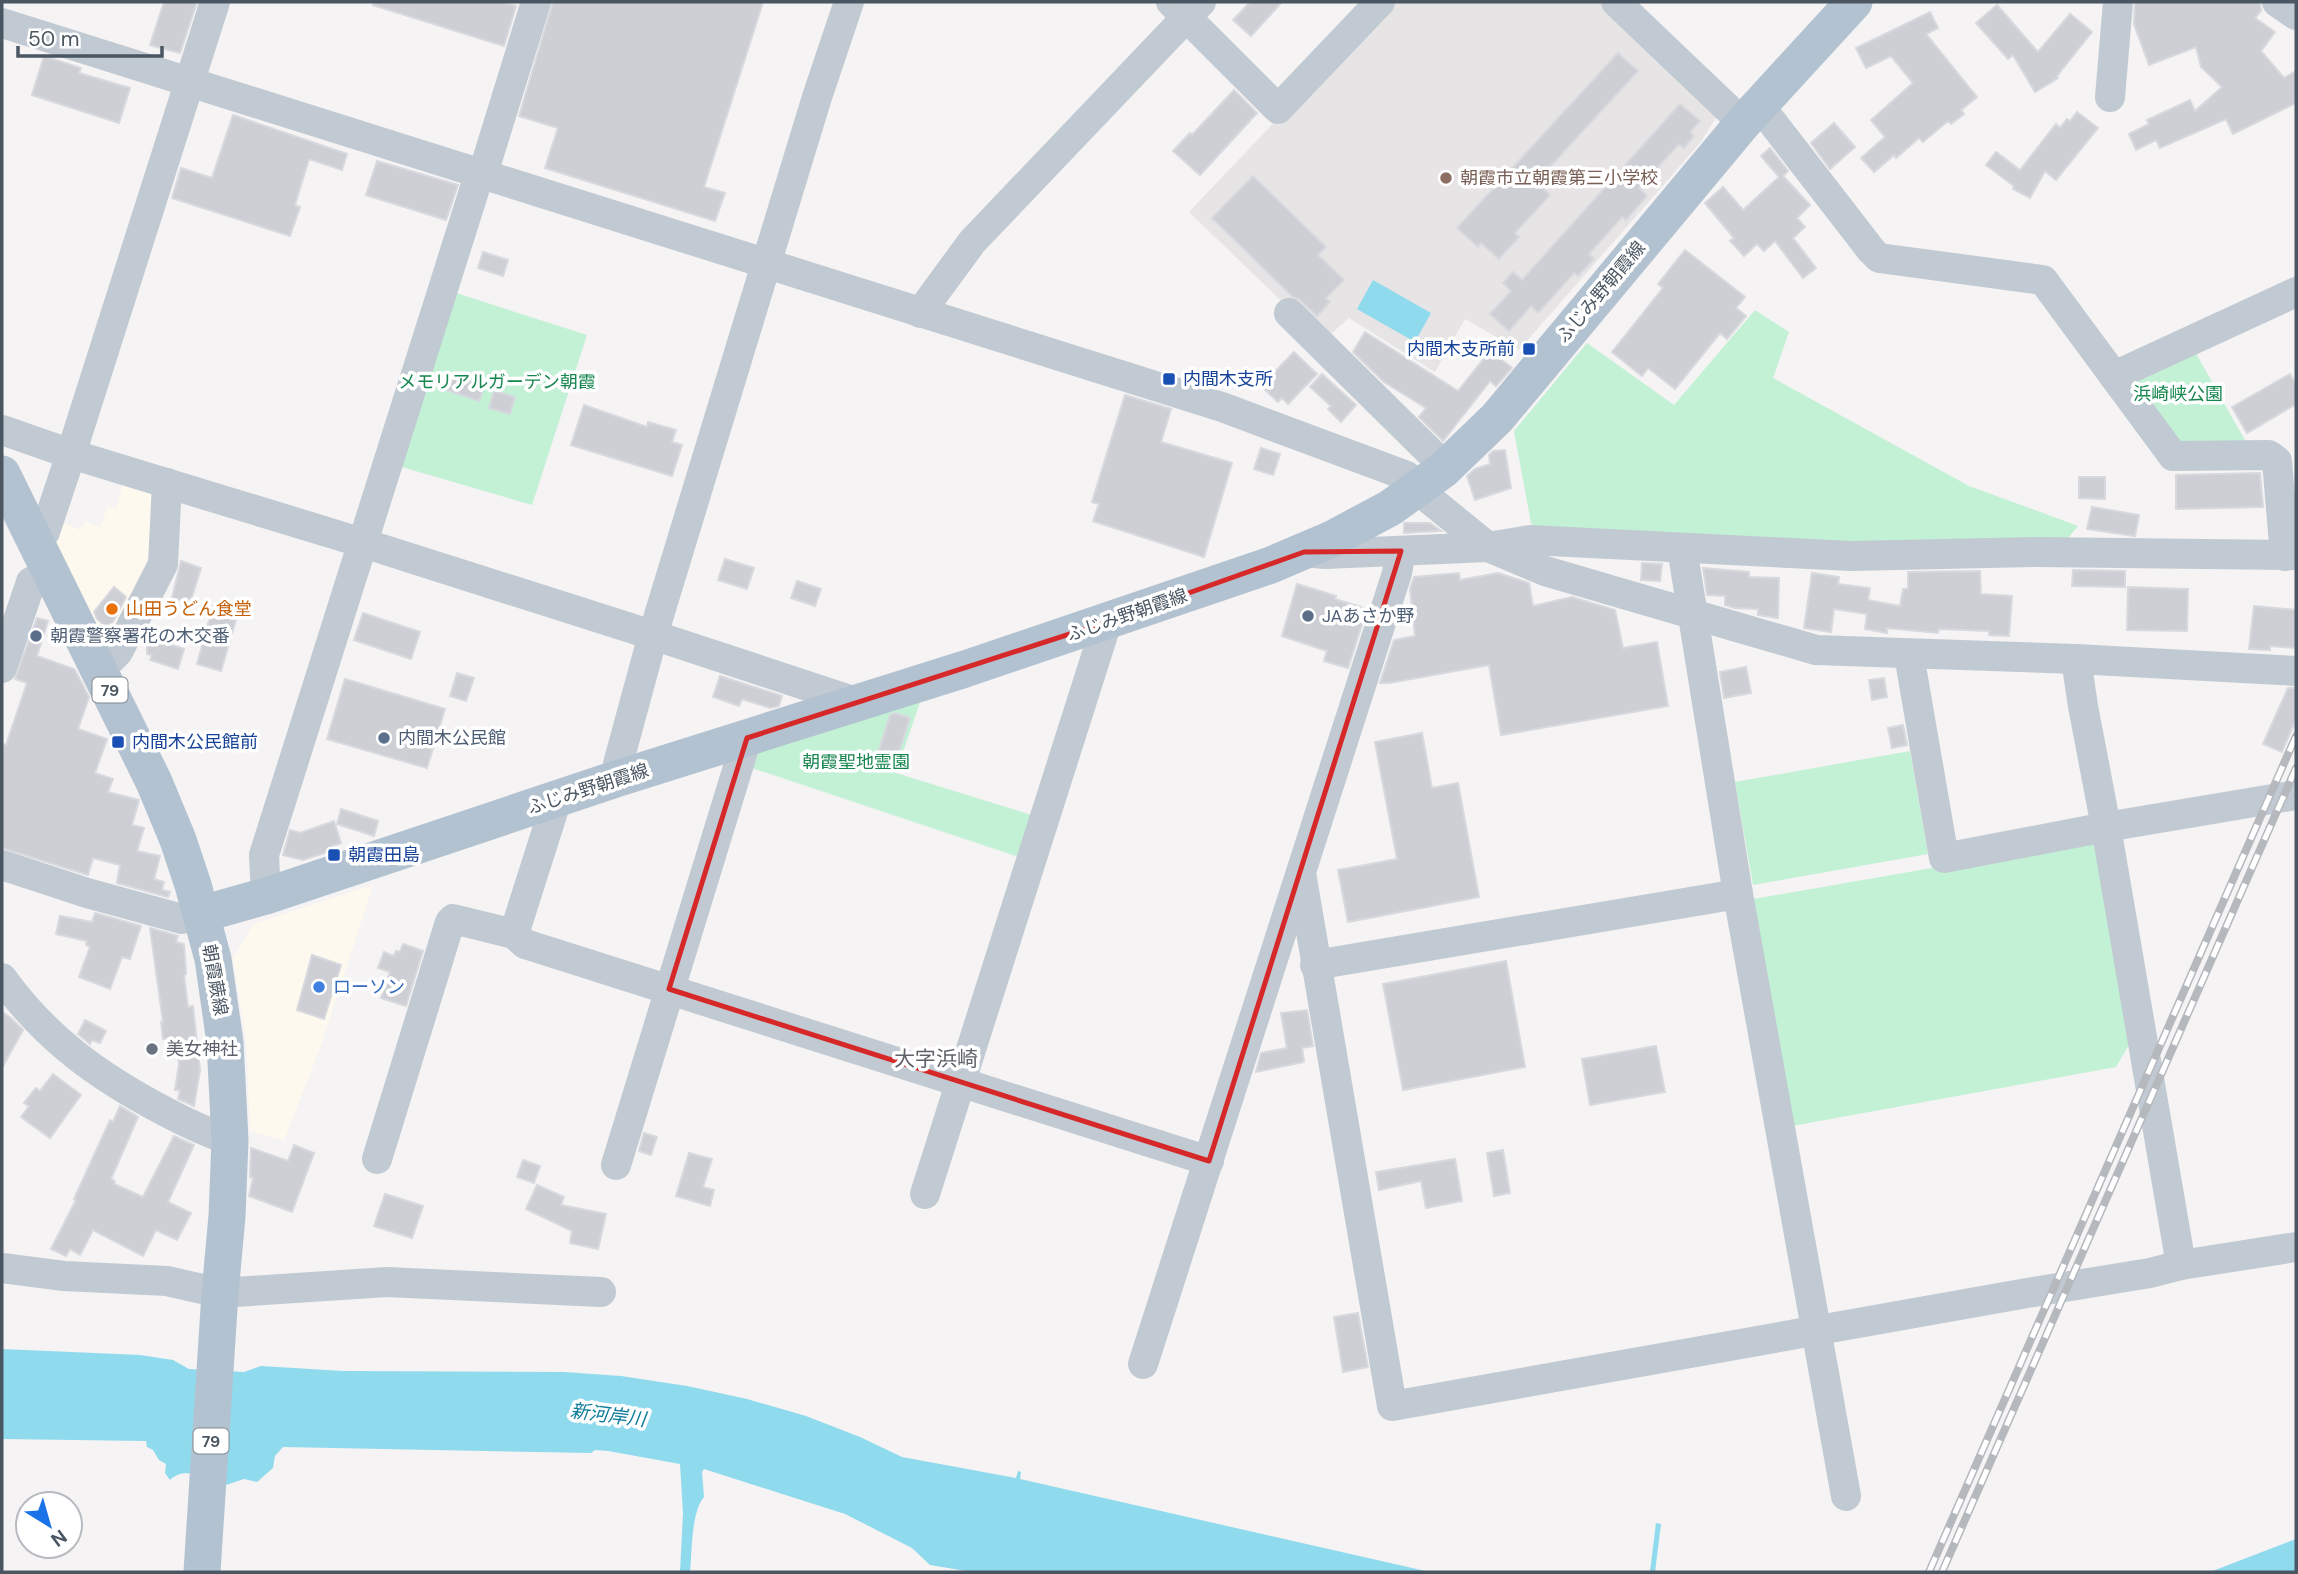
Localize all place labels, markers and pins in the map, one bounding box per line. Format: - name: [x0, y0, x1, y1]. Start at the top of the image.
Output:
- place label: 朝霞市立朝霞第三小学校: [1460, 166, 1658, 190]
- marker: 朝霞市立朝霞第三小学校: [1438, 170, 1454, 186]
- place label: 内間木支所前: [1407, 337, 1515, 361]
- marker: 内間木支所前: [1521, 341, 1537, 357]
- place label: 内間木支所: [1183, 367, 1273, 391]
- marker: 内間木支所: [1161, 371, 1177, 387]
- place label: 山田うどん食堂: [126, 597, 252, 621]
- marker: 山田うどん食堂: [104, 601, 120, 617]
- place label: JAあさか野: [1322, 604, 1414, 628]
- marker: JAあさか野: [1300, 608, 1316, 624]
- place label: 朝霞警察署花の木交番: [50, 624, 230, 648]
- marker: 朝霞警察署花の木交番: [28, 628, 44, 644]
- place label: 内間木公民館: [398, 726, 506, 750]
- place label: 内間木公民館前: [132, 730, 258, 754]
- marker: 内間木公民館: [376, 730, 392, 746]
- marker: 内間木公民館前: [110, 734, 126, 750]
- place label: 朝霞田島: [348, 843, 420, 867]
- marker: 朝霞田島: [326, 847, 342, 863]
- place label: ローソン: [333, 975, 405, 999]
- marker: ローソン: [311, 979, 327, 995]
- place label: 美女神社: [166, 1037, 238, 1061]
- marker: 美女神社: [144, 1041, 160, 1057]

